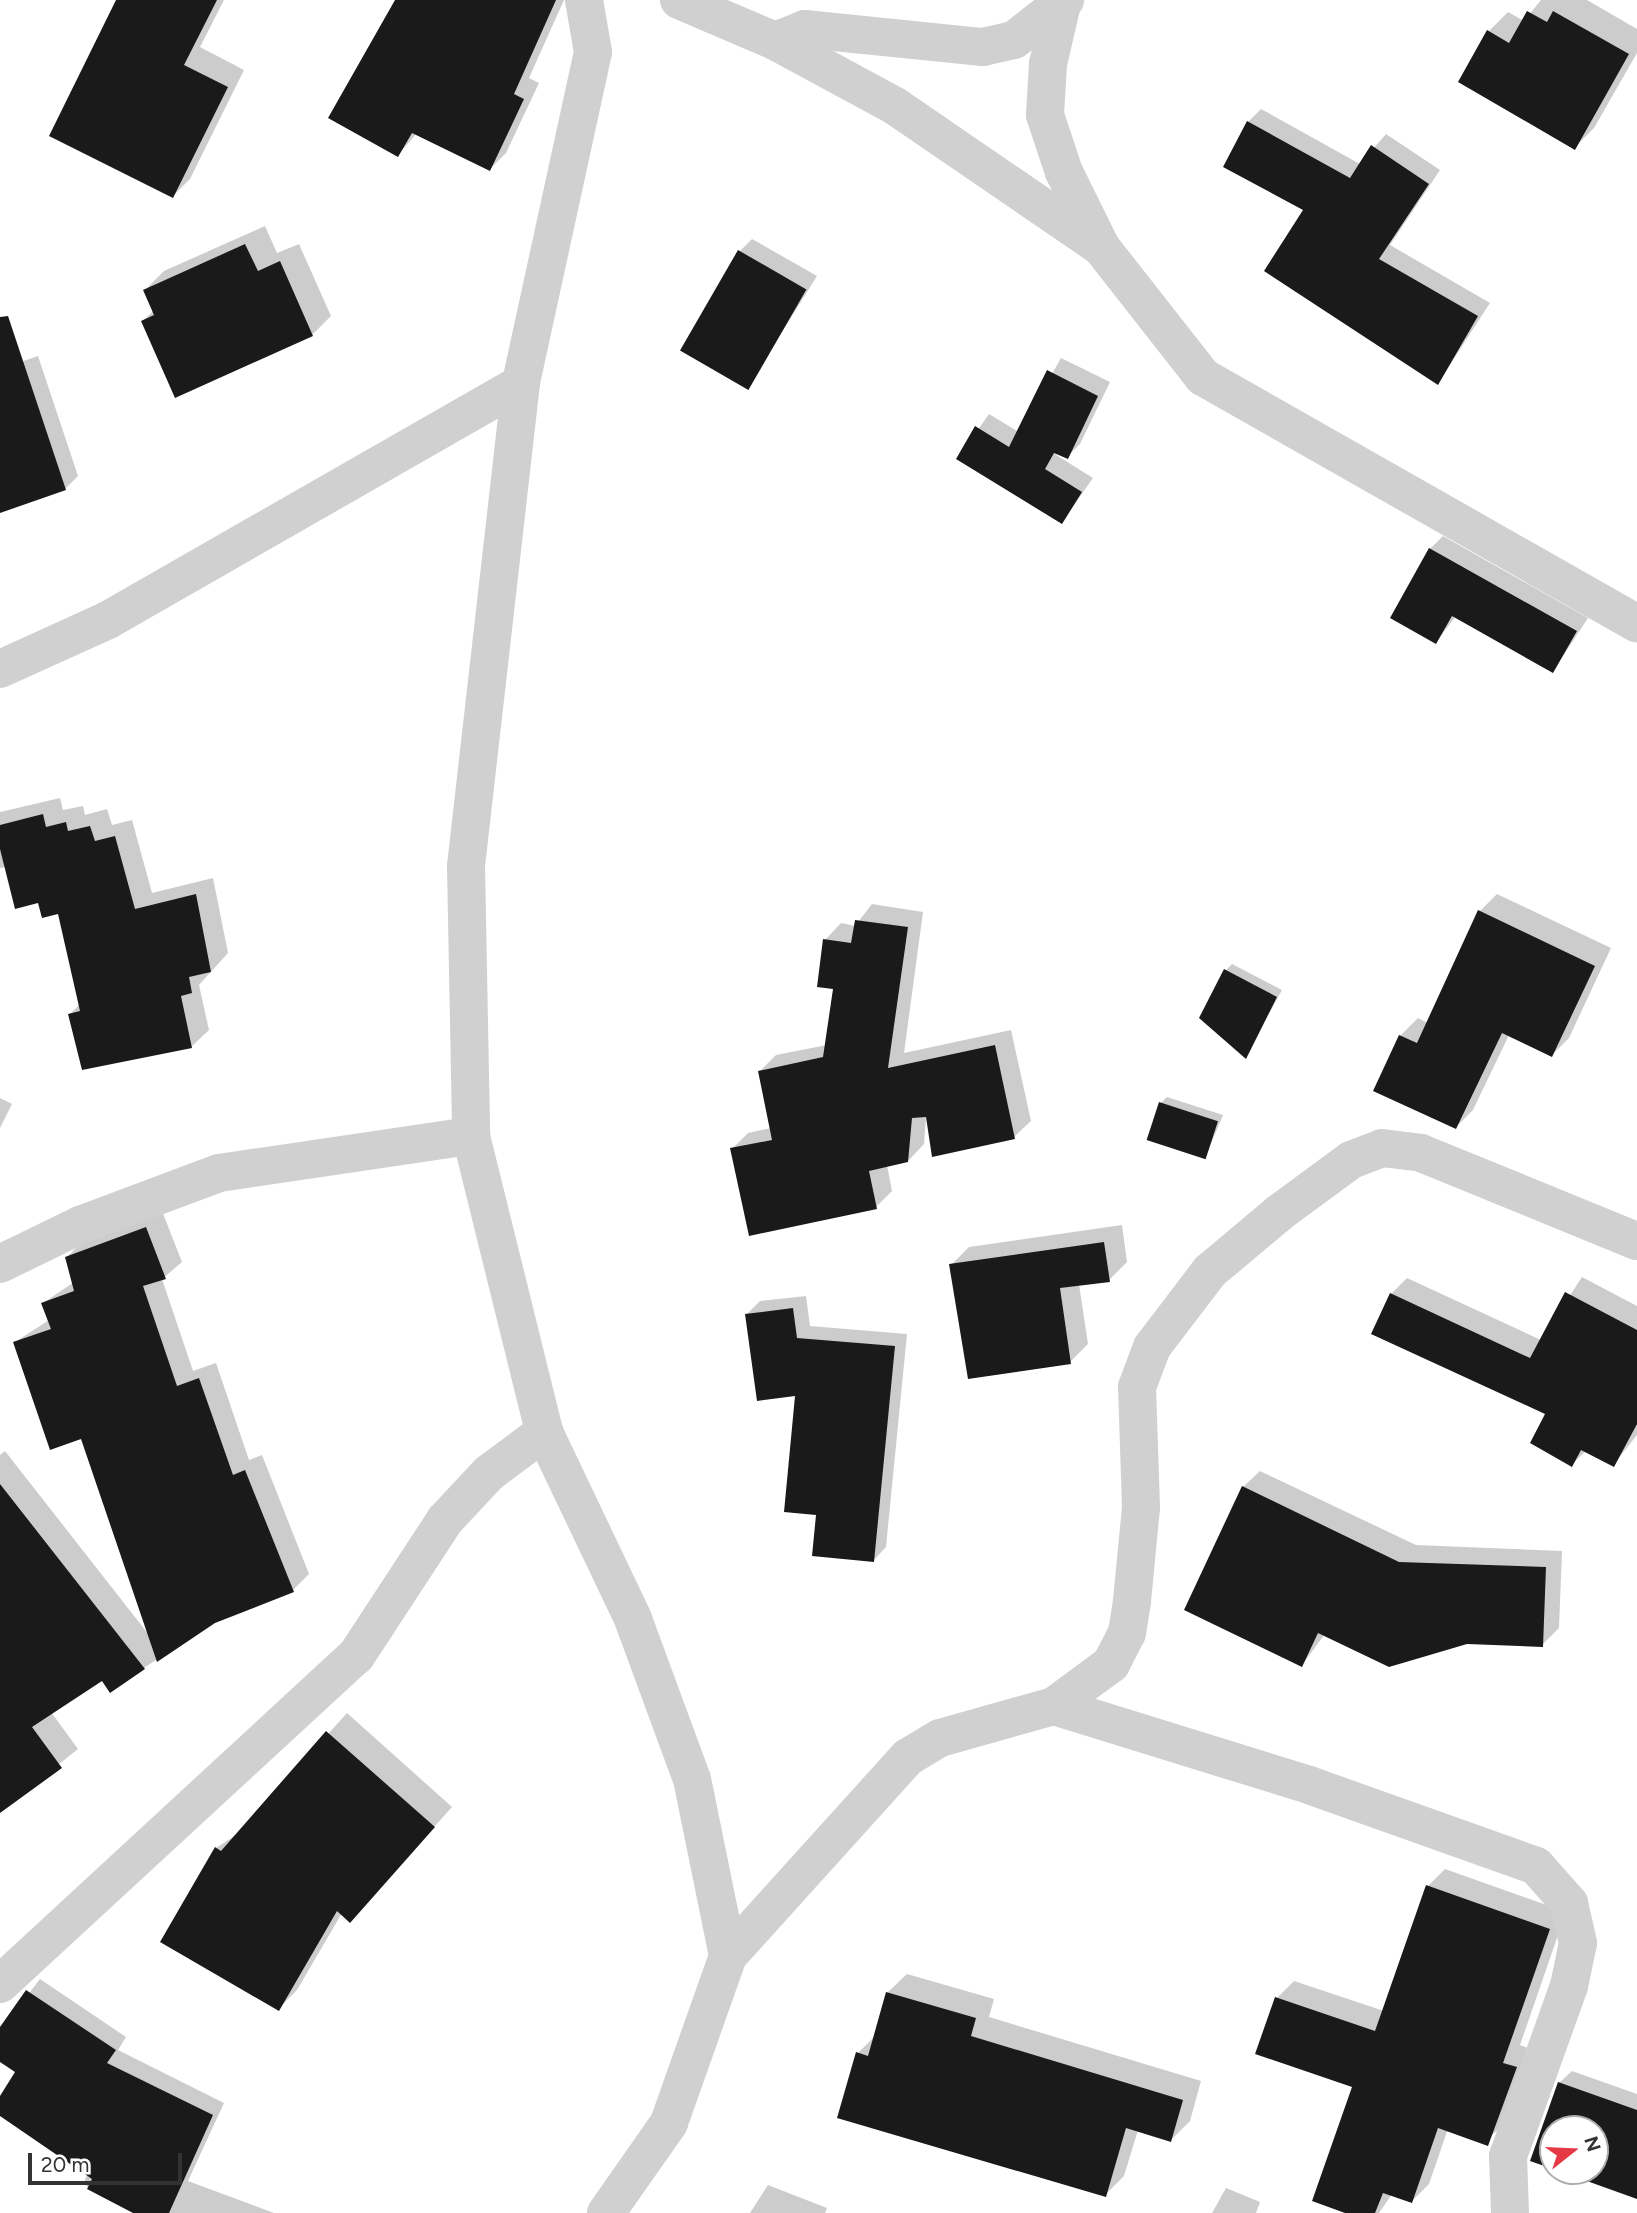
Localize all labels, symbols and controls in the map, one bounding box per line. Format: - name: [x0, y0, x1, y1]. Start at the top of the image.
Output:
- north arrow: [1539, 2115, 1609, 2185]
- text: N: [1579, 2133, 1606, 2155]
- scale bar: [32, 2140, 186, 2184]
- text: 20 m: [41, 2152, 89, 2177]

